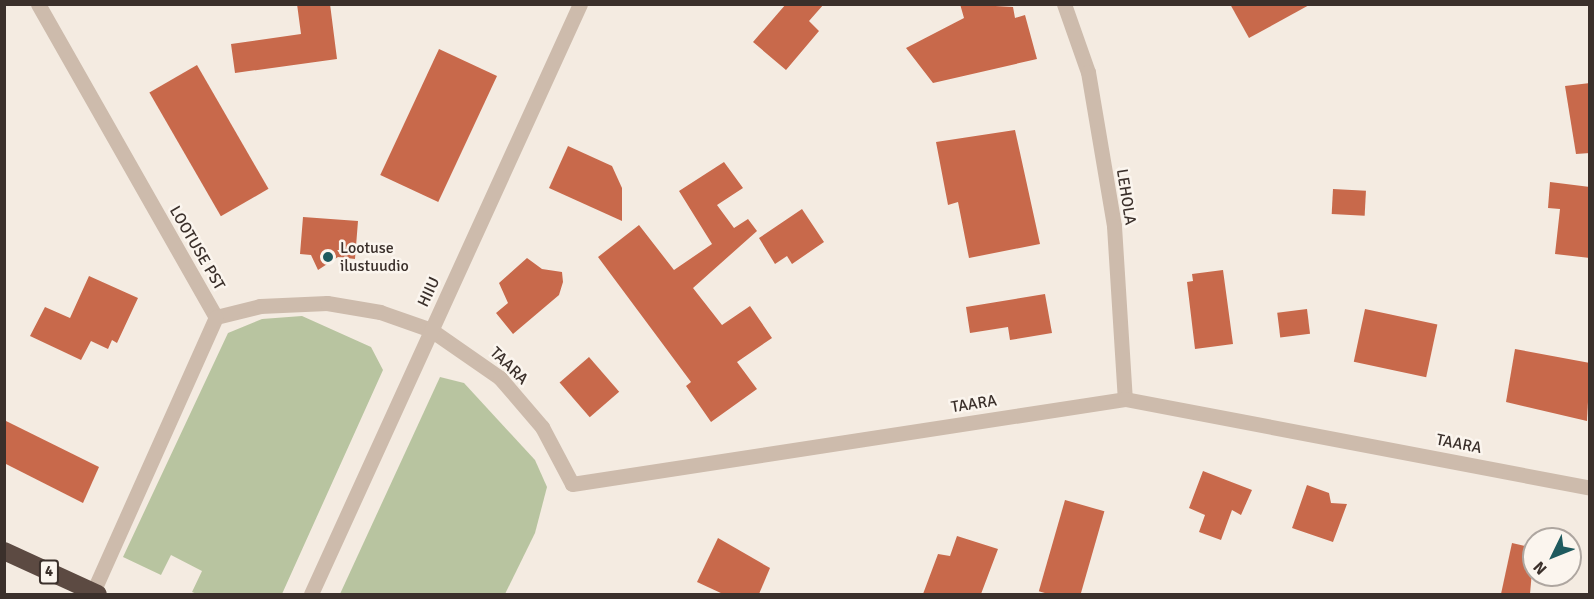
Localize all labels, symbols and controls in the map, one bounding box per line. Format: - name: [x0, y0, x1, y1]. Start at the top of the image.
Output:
- street label: LEHOLA: [1112, 168, 1140, 226]
- street label: LOOTUSE PST: [165, 203, 229, 293]
- place label: Lootuse ilustuudio: [340, 238, 409, 276]
- marker: Lootuse ilustuudio: [321, 250, 335, 264]
- street label: HIIU: [414, 274, 444, 310]
- street label: TAARA: [486, 343, 532, 389]
- street label: TAARA: [950, 391, 998, 417]
- street label: TAARA: [1435, 430, 1483, 458]
- north arrow: [1522, 527, 1582, 587]
- text: N: [1529, 557, 1551, 579]
- road number: 4: [38, 560, 60, 584]

